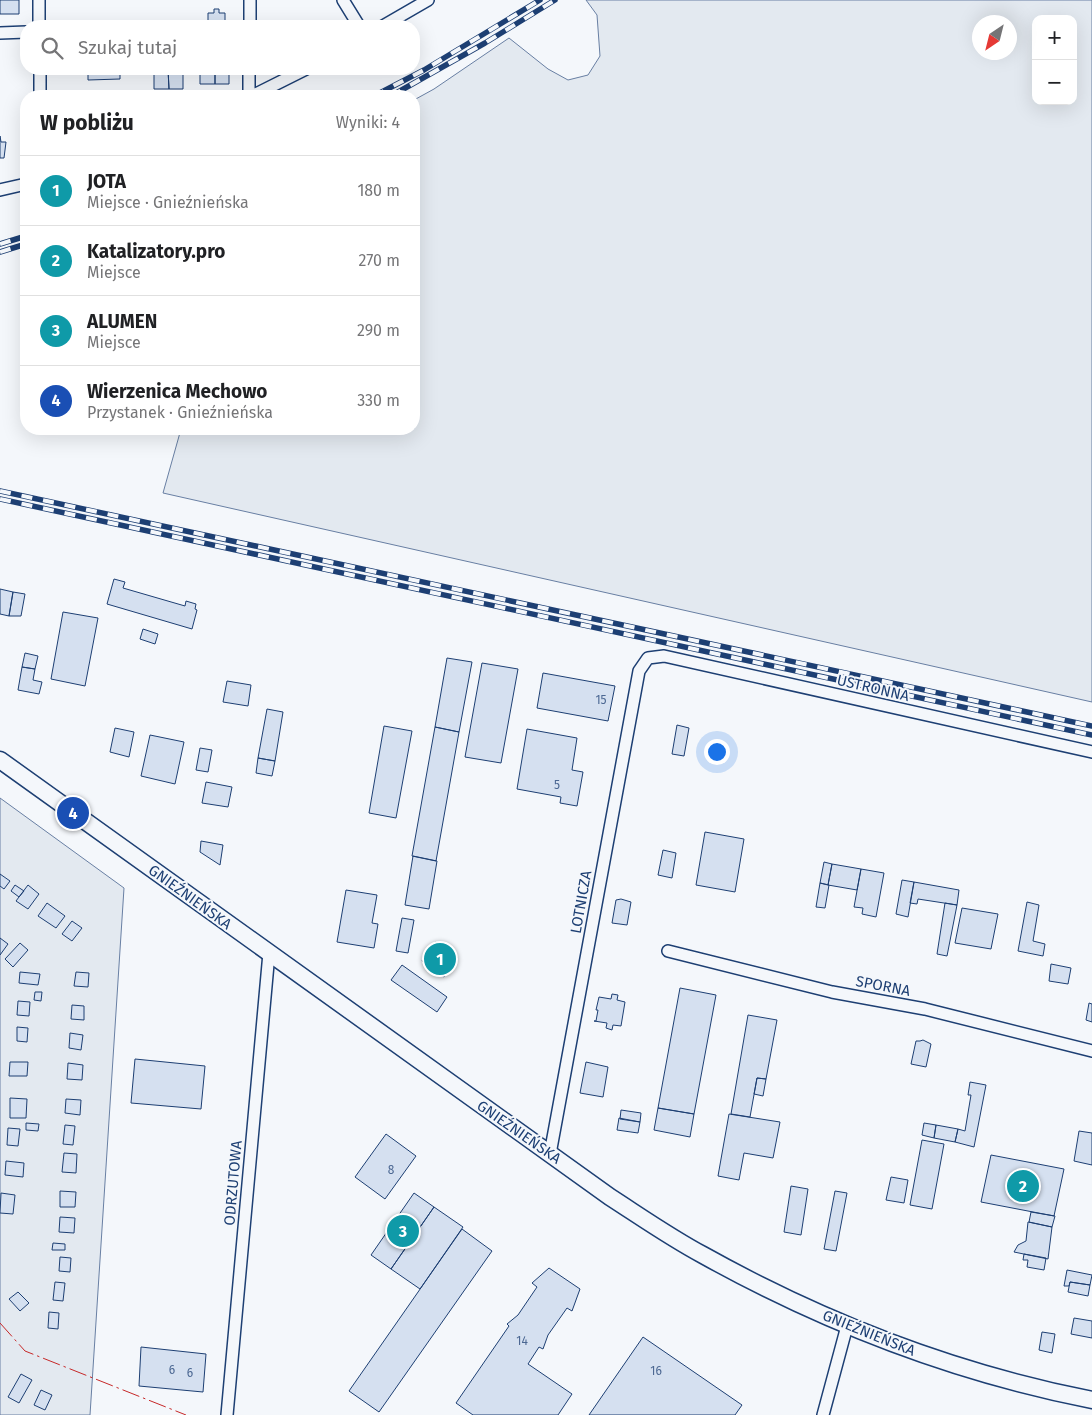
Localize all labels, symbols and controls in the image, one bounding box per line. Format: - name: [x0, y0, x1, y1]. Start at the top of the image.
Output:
- north arrow: [972, 15, 1017, 60]
- map controls: [1032, 15, 1077, 105]
- button: +: [1032, 15, 1077, 60]
- search box: [20, 20, 420, 75]
- icon: search: [38, 34, 66, 62]
- text: Szukaj tutaj: [78, 36, 177, 59]
- button: −: [1032, 60, 1077, 105]
- text: W pobliżu: [40, 110, 134, 136]
- text: Wyniki: 4: [336, 113, 400, 132]
- text: JOTA: [87, 170, 126, 193]
- text: 1: [52, 181, 60, 200]
- text: 180 m: [357, 181, 400, 200]
- text: Miejsce · Gnieźnieńska: [87, 193, 249, 212]
- text: Katalizatory.pro: [87, 240, 225, 263]
- text: 2: [52, 251, 60, 270]
- text: 270 m: [358, 251, 400, 270]
- text: Miejsce: [87, 263, 141, 282]
- text: ALUMEN: [87, 310, 157, 333]
- text: 3: [52, 321, 60, 340]
- text: 290 m: [357, 321, 400, 340]
- text: Miejsce: [87, 333, 141, 352]
- text: Wierzenica Mechowo: [87, 380, 267, 403]
- text: 4: [51, 391, 61, 410]
- text: 330 m: [357, 391, 400, 410]
- text: Przystanek · Gnieźnieńska: [87, 403, 273, 422]
- street label: USTRONNA: [835, 671, 911, 705]
- house number: 15: [595, 693, 607, 707]
- your location: [704, 739, 730, 765]
- house number: 5: [554, 778, 560, 792]
- pin: 4: [57, 794, 89, 832]
- street label: GNIEŹNIEŃSKA: [145, 861, 235, 933]
- street label: LOTNICZA: [567, 869, 595, 935]
- pin: 1: [424, 940, 456, 978]
- street label: SPORNA: [854, 972, 912, 1000]
- street label: GNIEŹNIEŃSKA: [474, 1096, 565, 1168]
- street label: ODRZUTOWA: [220, 1139, 246, 1226]
- house number: 8: [388, 1163, 395, 1177]
- pin: 2: [1007, 1167, 1039, 1205]
- pin: 3: [387, 1212, 419, 1250]
- street label: GNIEŹNIEŃSKA: [820, 1306, 918, 1360]
- house number: 14: [516, 1334, 528, 1348]
- house number: 6: [169, 1363, 175, 1377]
- house number: 16: [650, 1364, 662, 1378]
- house number: 6: [187, 1366, 193, 1380]

